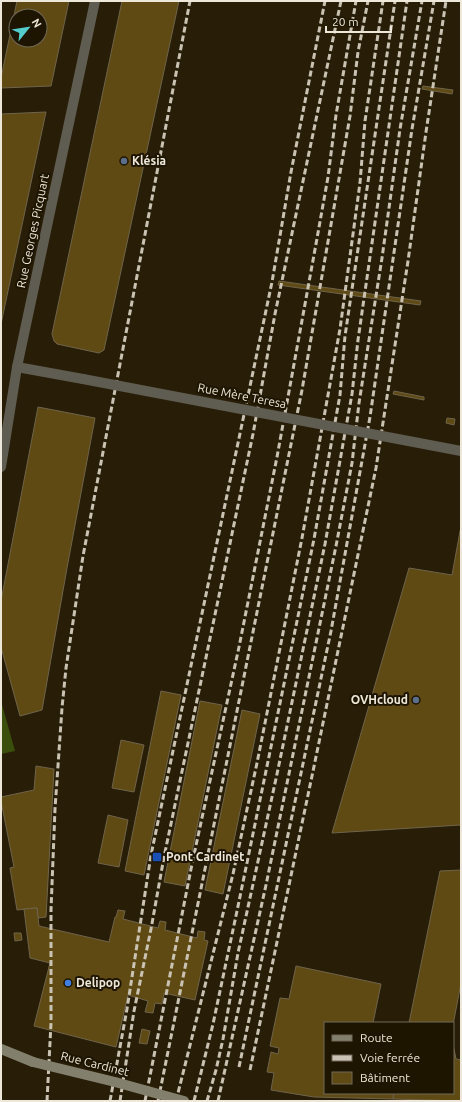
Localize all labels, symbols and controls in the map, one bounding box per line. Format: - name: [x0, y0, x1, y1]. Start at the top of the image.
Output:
- north arrow: [8, 8, 48, 48]
- scale bar: [326, 8, 391, 34]
- text: 20 m: [332, 15, 359, 28]
- text: N: [29, 16, 44, 30]
- place label: Klésia: [132, 154, 166, 167]
- marker: Klésia: [119, 156, 129, 166]
- street label: Rue Georges Picquart: [14, 172, 51, 289]
- street label: Rue Mère Teresa: [197, 381, 287, 410]
- place label: OVHcloud: [351, 693, 408, 706]
- marker: OVHcloud: [411, 695, 421, 705]
- place label: Pont Cardinet: [166, 850, 244, 863]
- marker: Pont Cardinet: [151, 851, 163, 863]
- place label: Delipop: [76, 976, 120, 989]
- marker: Delipop: [63, 978, 73, 988]
- legend: [324, 1022, 454, 1094]
- text: Route: [360, 1031, 393, 1044]
- street label: Rue Cardinet: [60, 1049, 131, 1078]
- text: Voie ferrée: [360, 1051, 420, 1064]
- text: Bâtiment: [360, 1071, 410, 1084]

